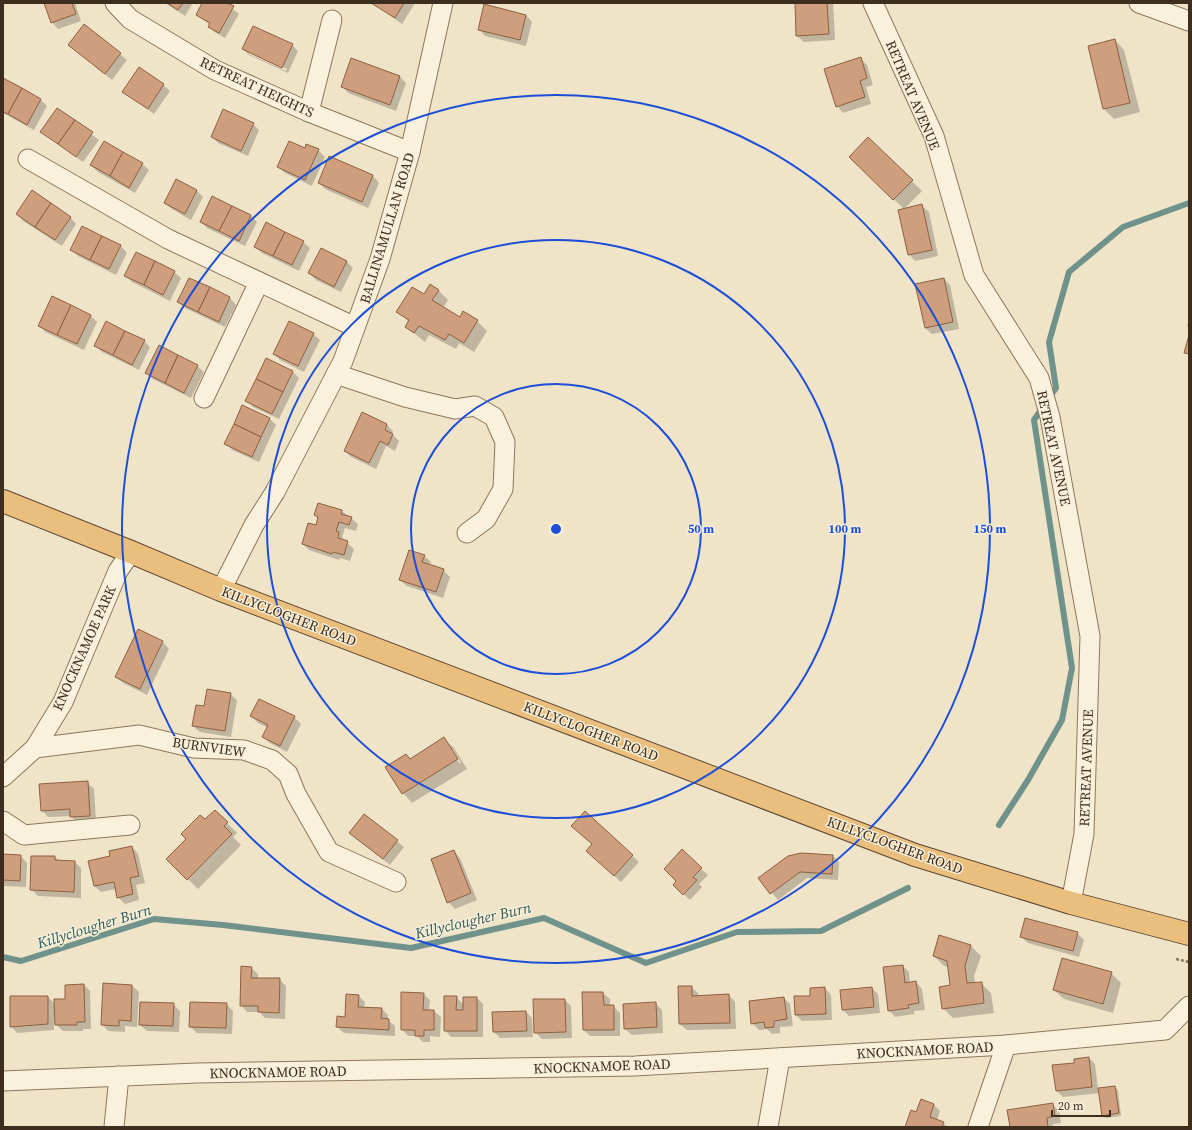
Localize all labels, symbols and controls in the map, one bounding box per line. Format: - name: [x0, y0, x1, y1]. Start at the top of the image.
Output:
- street label: RETREAT AVENUE: [881, 37, 945, 153]
- street label: RETREAT HEIGHTS: [197, 52, 317, 122]
- street label: BALLINAMULLAN ROAD: [355, 150, 419, 306]
- street label: RETREAT AVENUE: [1032, 388, 1076, 508]
- text: 50 m: [688, 521, 714, 537]
- text: 100 m: [829, 521, 862, 537]
- text: 150 m: [974, 521, 1007, 537]
- centre of rings: [549, 522, 563, 536]
- street label: KILLYCLOGHER ROAD: [219, 581, 359, 651]
- street label: KNOCKNAMOE PARK: [47, 582, 121, 714]
- street label: KILLYCLOGHER ROAD: [521, 696, 661, 766]
- street label: RETREAT AVENUE: [1074, 709, 1098, 827]
- street label: BURNVIEW: [171, 732, 248, 762]
- street label: KILLYCLOGHER ROAD: [824, 811, 966, 879]
- water label: Killyclougher Burn: [412, 896, 534, 944]
- water label: Killyclougher Burn: [33, 898, 154, 954]
- street label: KNOCKNAMOE ROAD: [856, 1036, 994, 1064]
- street label: KNOCKNAMOE ROAD: [533, 1054, 671, 1078]
- street label: KNOCKNAMOE ROAD: [209, 1061, 347, 1083]
- scale bar: [1052, 1092, 1110, 1118]
- text: 20 m: [1058, 1098, 1084, 1114]

